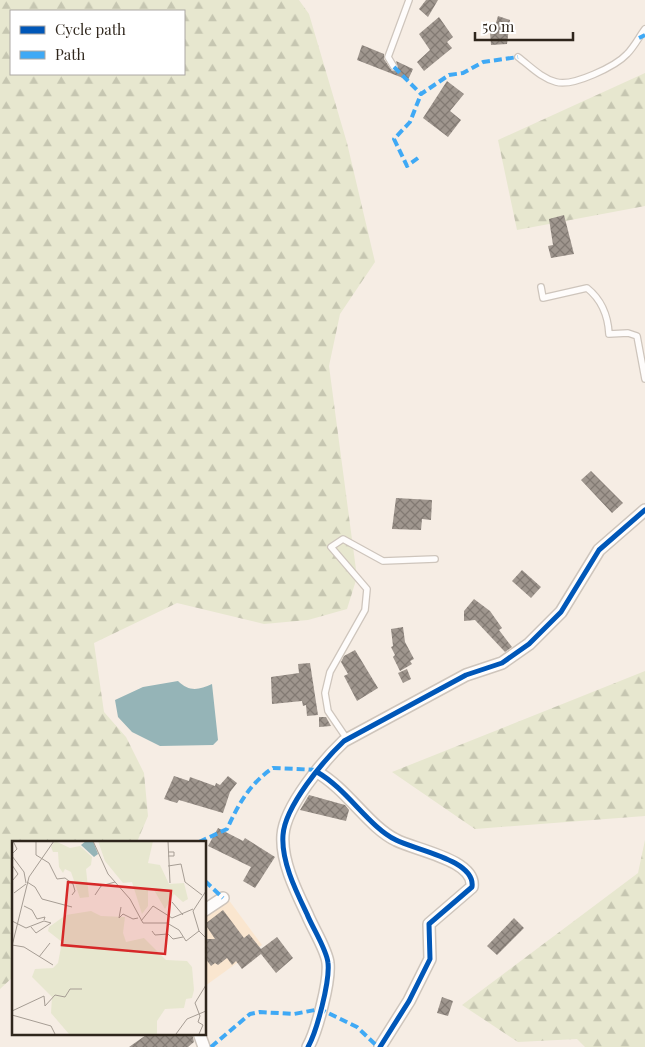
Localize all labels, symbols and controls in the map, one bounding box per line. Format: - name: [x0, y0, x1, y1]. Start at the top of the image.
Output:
- legend: [10, 10, 185, 75]
- scale bar: [475, 10, 572, 42]
- text: 50 m: [482, 16, 515, 36]
- text: Cycle path: [55, 19, 126, 39]
- text: Path: [55, 44, 85, 64]
- inset map: [12, 841, 206, 1034]

